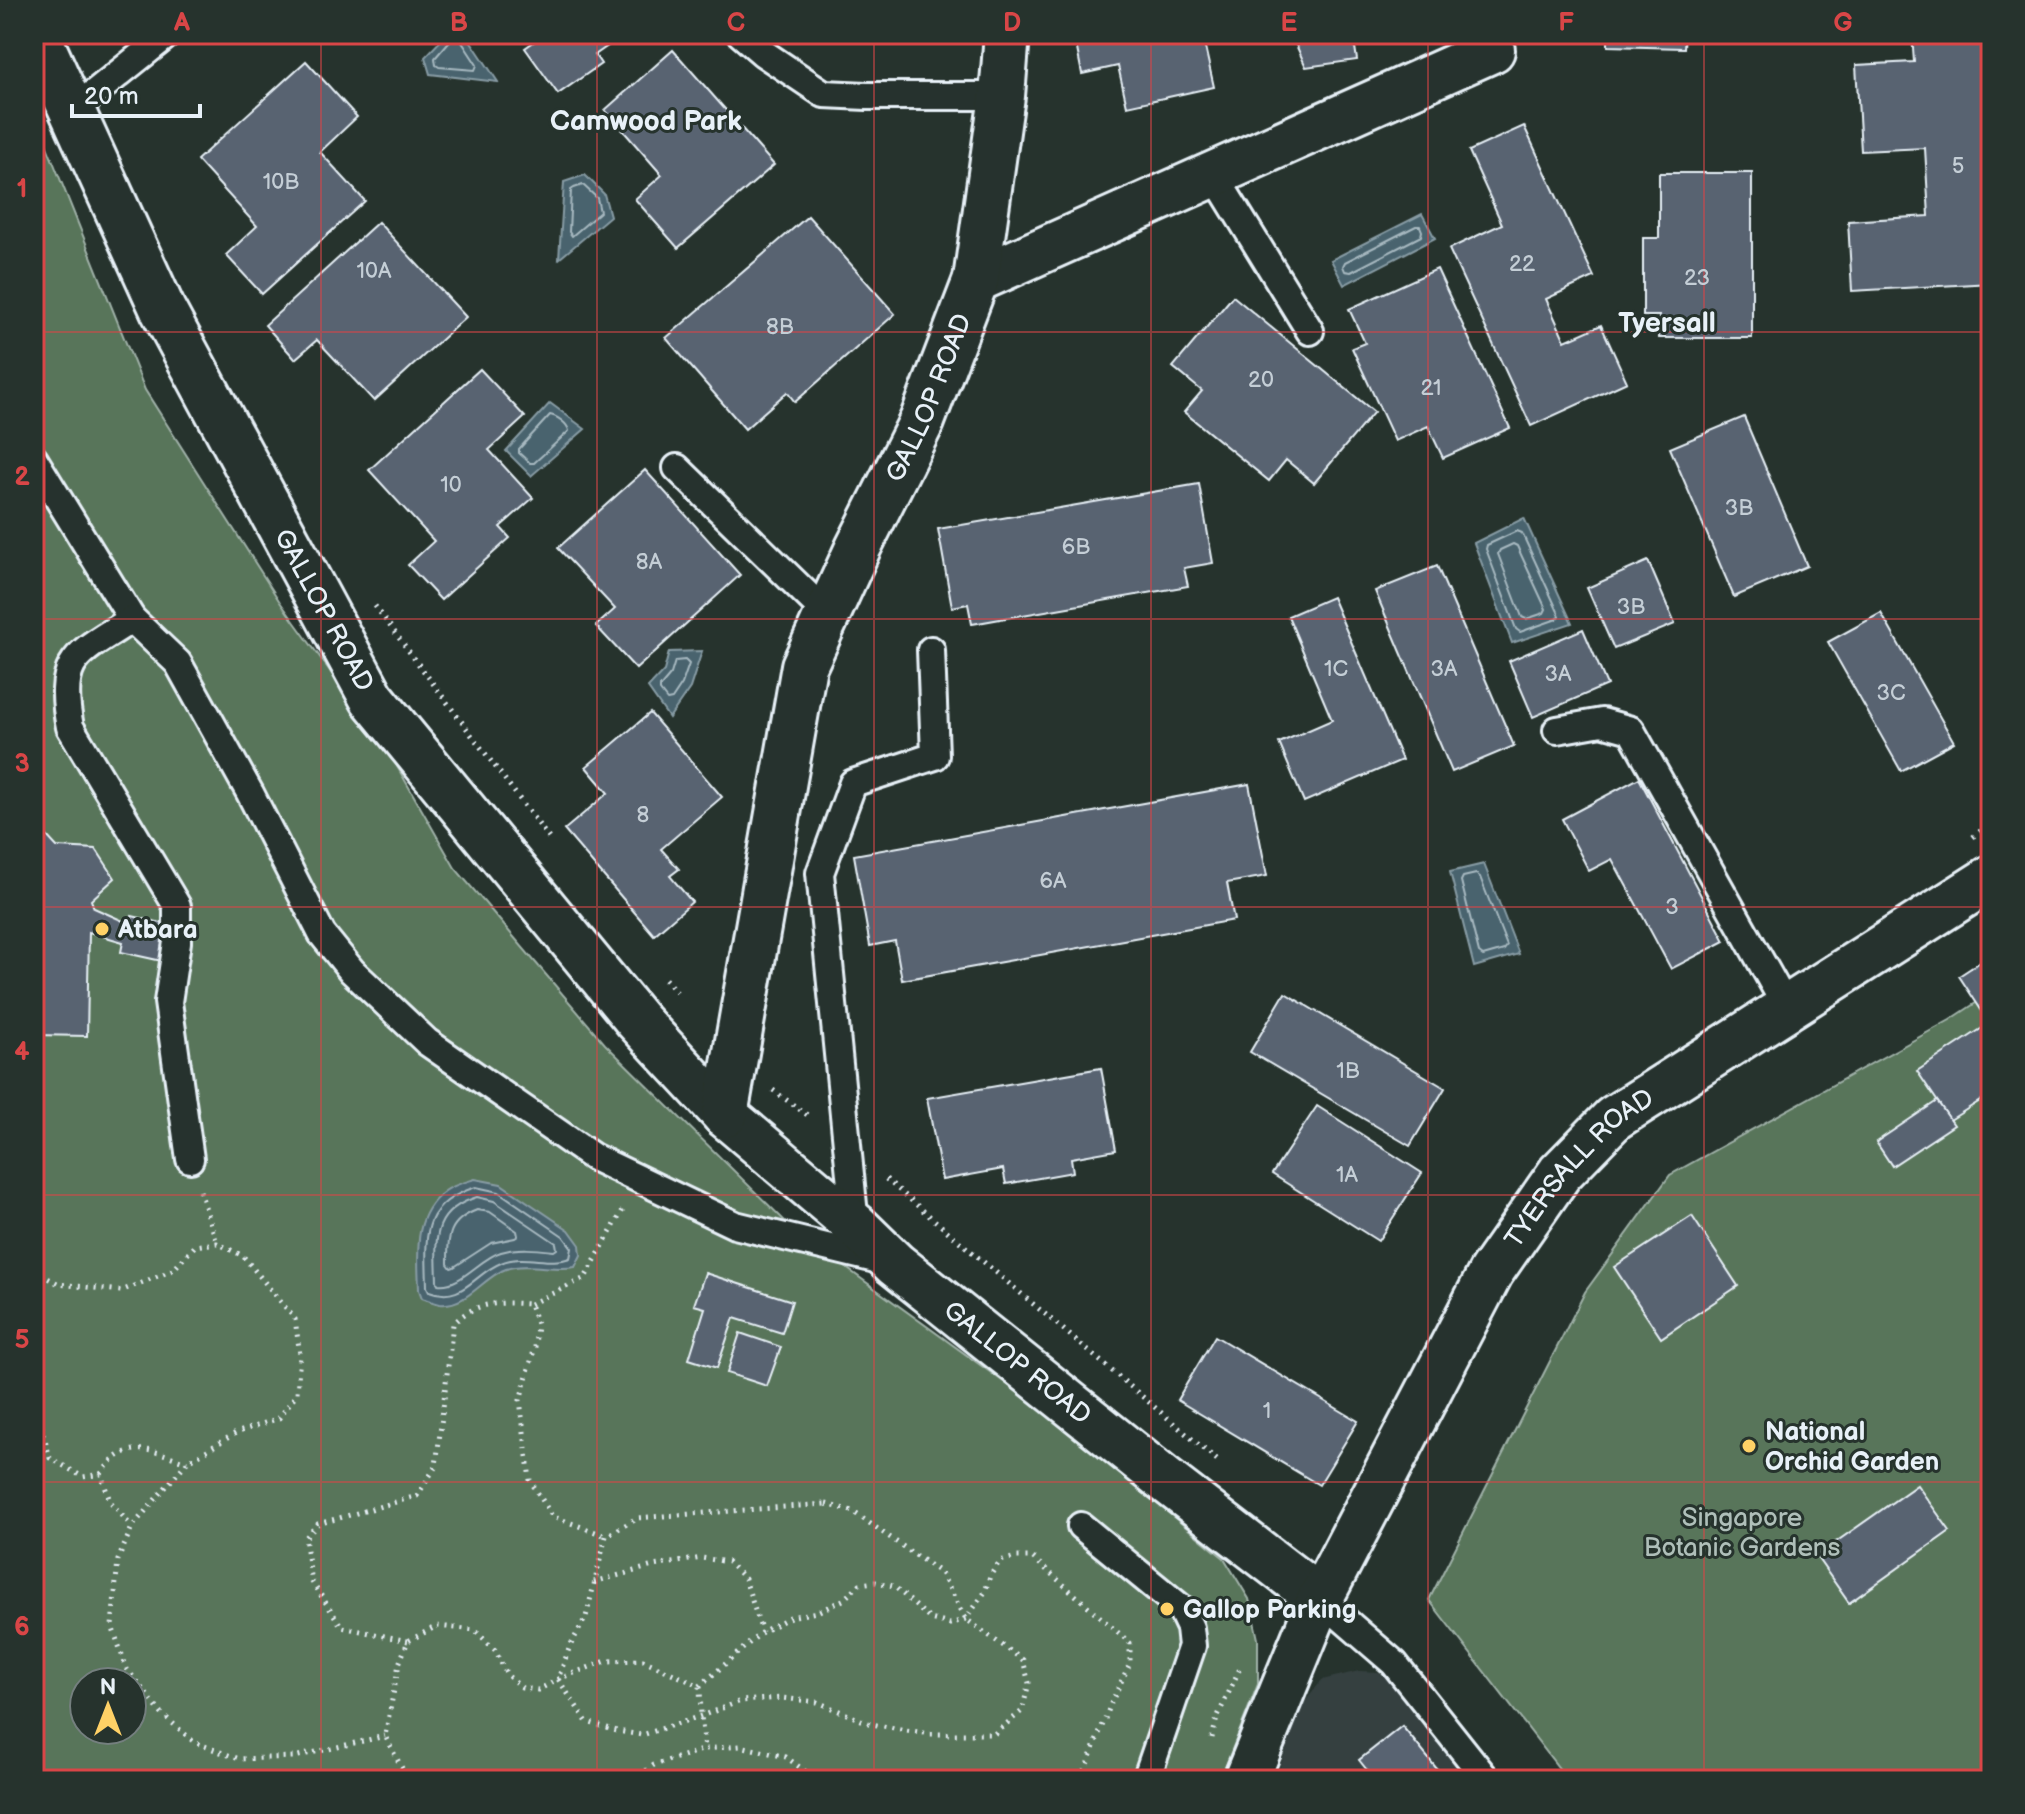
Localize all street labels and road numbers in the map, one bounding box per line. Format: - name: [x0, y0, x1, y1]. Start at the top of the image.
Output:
- street label: GALLOP ROAD: [880, 310, 979, 487]
- street label: GALLOP ROAD: [267, 524, 379, 697]
- street label: TYERSALL ROAD: [1499, 1083, 1660, 1254]
- street label: GALLOP ROAD: [937, 1295, 1097, 1432]

